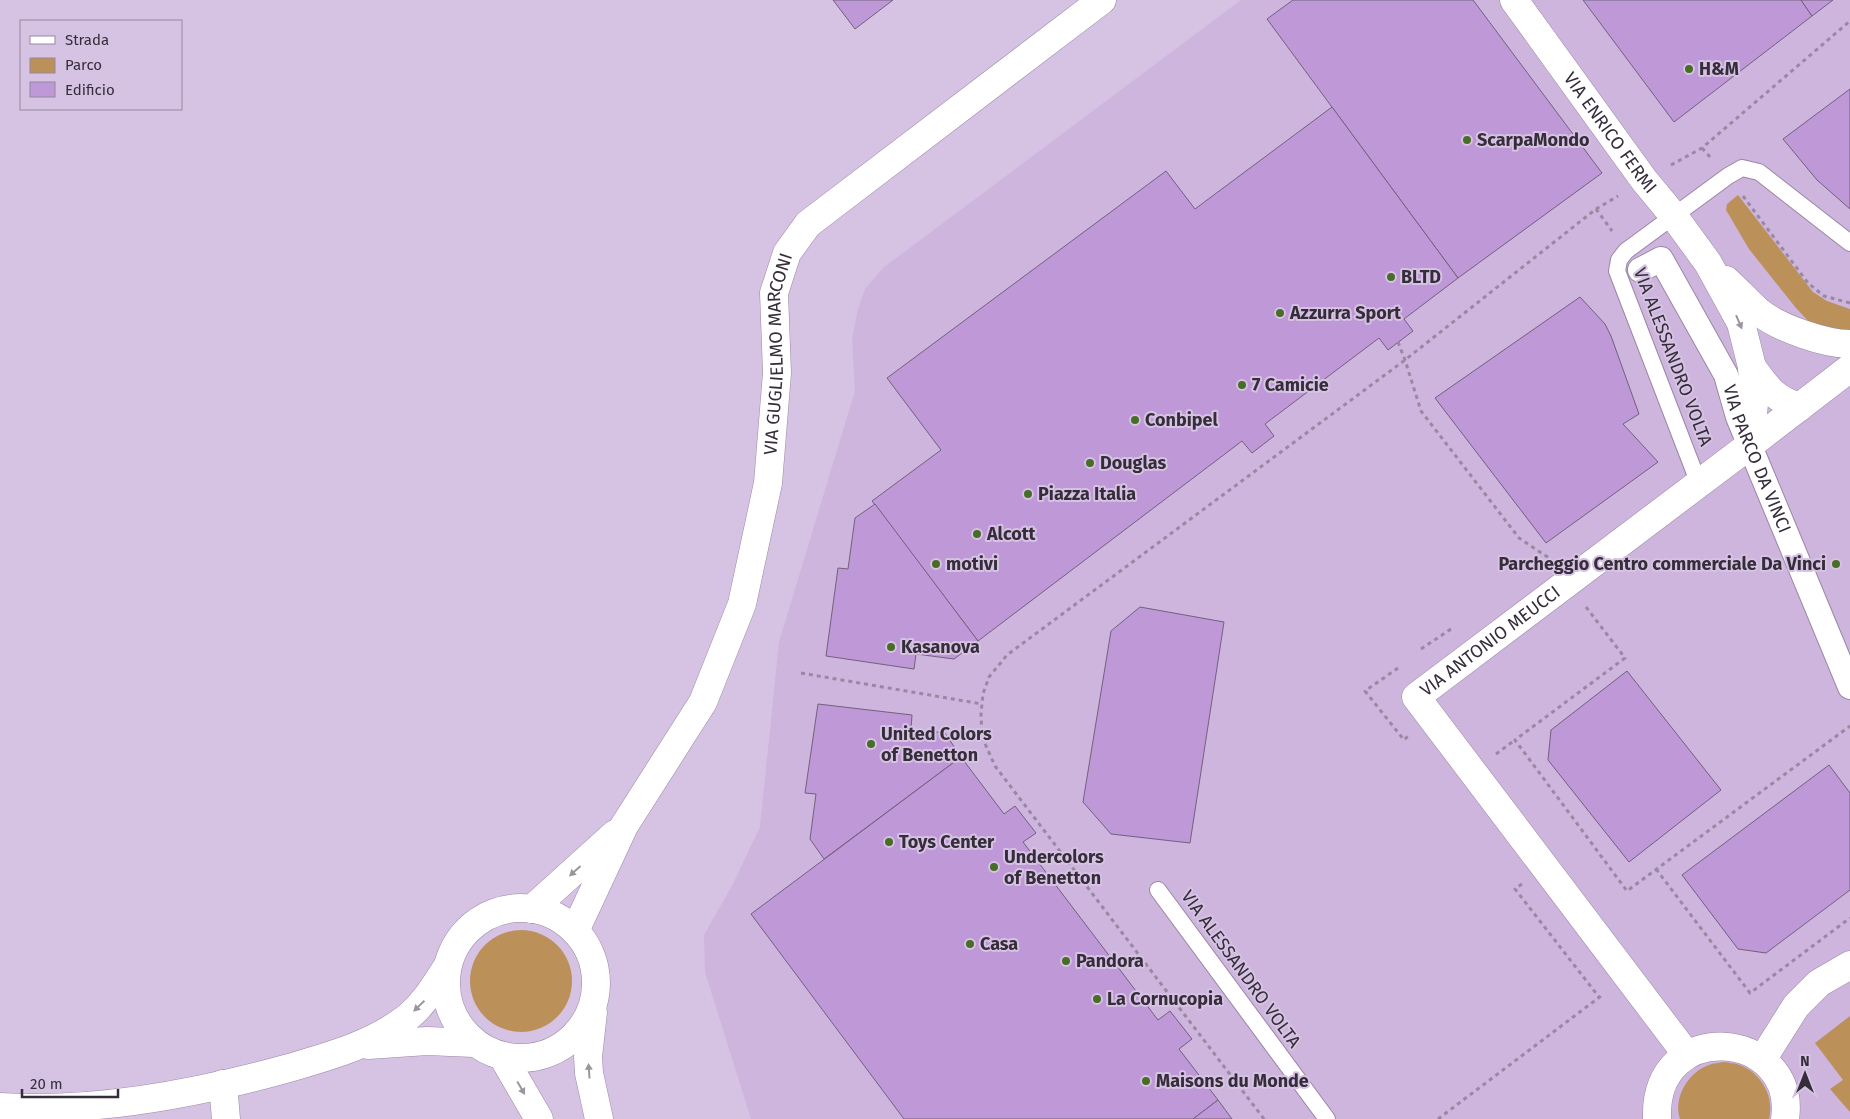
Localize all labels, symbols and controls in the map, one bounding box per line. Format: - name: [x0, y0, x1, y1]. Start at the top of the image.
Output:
- legend: [20, 20, 182, 110]
- text: Strada: [65, 31, 109, 49]
- text: Parco: [65, 56, 102, 74]
- place label: H&M: [1699, 58, 1739, 80]
- marker: H&M: [1683, 63, 1695, 75]
- street label: VIA ENRICO FERMI: [1559, 68, 1661, 198]
- text: Edificio: [65, 81, 115, 99]
- place label: ScarpaMondo: [1477, 129, 1590, 151]
- marker: ScarpaMondo: [1461, 134, 1473, 146]
- street label: VIA GUGLIELMO MARCONI: [759, 250, 797, 456]
- street label: VIA ALESSANDRO VOLTA: [1629, 265, 1717, 450]
- place label: BLTD: [1401, 266, 1441, 288]
- marker: BLTD: [1385, 271, 1397, 283]
- place label: Azzurra Sport: [1289, 302, 1402, 324]
- marker: Azzurra Sport: [1274, 307, 1286, 319]
- one-way arrow: [1735, 315, 1743, 330]
- place label: 7 Camicie: [1252, 374, 1329, 396]
- marker: 7 Camicie: [1236, 379, 1248, 391]
- street label: VIA PARCO DA VINCI: [1718, 382, 1796, 536]
- place label: Conbipel: [1145, 409, 1218, 431]
- marker: Conbipel: [1129, 414, 1141, 426]
- place label: Douglas: [1100, 452, 1166, 474]
- marker: Douglas: [1084, 457, 1096, 469]
- place label: Piazza Italia: [1038, 483, 1136, 505]
- marker: Piazza Italia: [1022, 488, 1034, 500]
- place label: Alcott: [986, 523, 1037, 545]
- marker: Alcott: [971, 528, 983, 540]
- place label: motivi: [946, 553, 998, 575]
- place label: Parcheggio Centro commerciale Da Vinci: [1499, 553, 1826, 575]
- marker: motivi: [930, 558, 942, 570]
- marker: Parcheggio Centro commerciale Da Vinci: [1830, 558, 1842, 570]
- street label: VIA ANTONIO MEUCCI: [1416, 581, 1565, 701]
- place label: Kasanova: [901, 636, 980, 658]
- marker: Kasanova: [885, 641, 897, 653]
- place label: United Colors of Benetton: [881, 723, 992, 766]
- marker: United Colors of Benetton: [865, 738, 877, 750]
- place label: Toys Center: [899, 831, 995, 853]
- marker: Toys Center: [883, 836, 895, 848]
- place label: Undercolors of Benetton: [1004, 846, 1104, 889]
- marker: Undercolors of Benetton: [988, 861, 1000, 873]
- one-way arrow: [568, 865, 581, 876]
- street label: VIA ALESSANDRO VOLTA: [1177, 886, 1306, 1053]
- place label: Casa: [980, 933, 1018, 955]
- marker: Casa: [964, 938, 976, 950]
- place label: Pandora: [1076, 950, 1144, 972]
- marker: Pandora: [1060, 955, 1072, 967]
- place label: La Cornucopia: [1107, 988, 1223, 1010]
- marker: La Cornucopia: [1091, 993, 1103, 1005]
- one-way arrow: [414, 1000, 426, 1012]
- north arrow: [1780, 1049, 1830, 1099]
- text: N: [1800, 1053, 1810, 1070]
- one-way arrow: [585, 1063, 593, 1079]
- scale bar: [22, 1066, 119, 1098]
- place label: Maisons du Monde: [1156, 1070, 1309, 1092]
- text: 20 m: [30, 1075, 63, 1093]
- marker: Maisons du Monde: [1140, 1075, 1152, 1087]
- one-way arrow: [517, 1081, 526, 1094]

